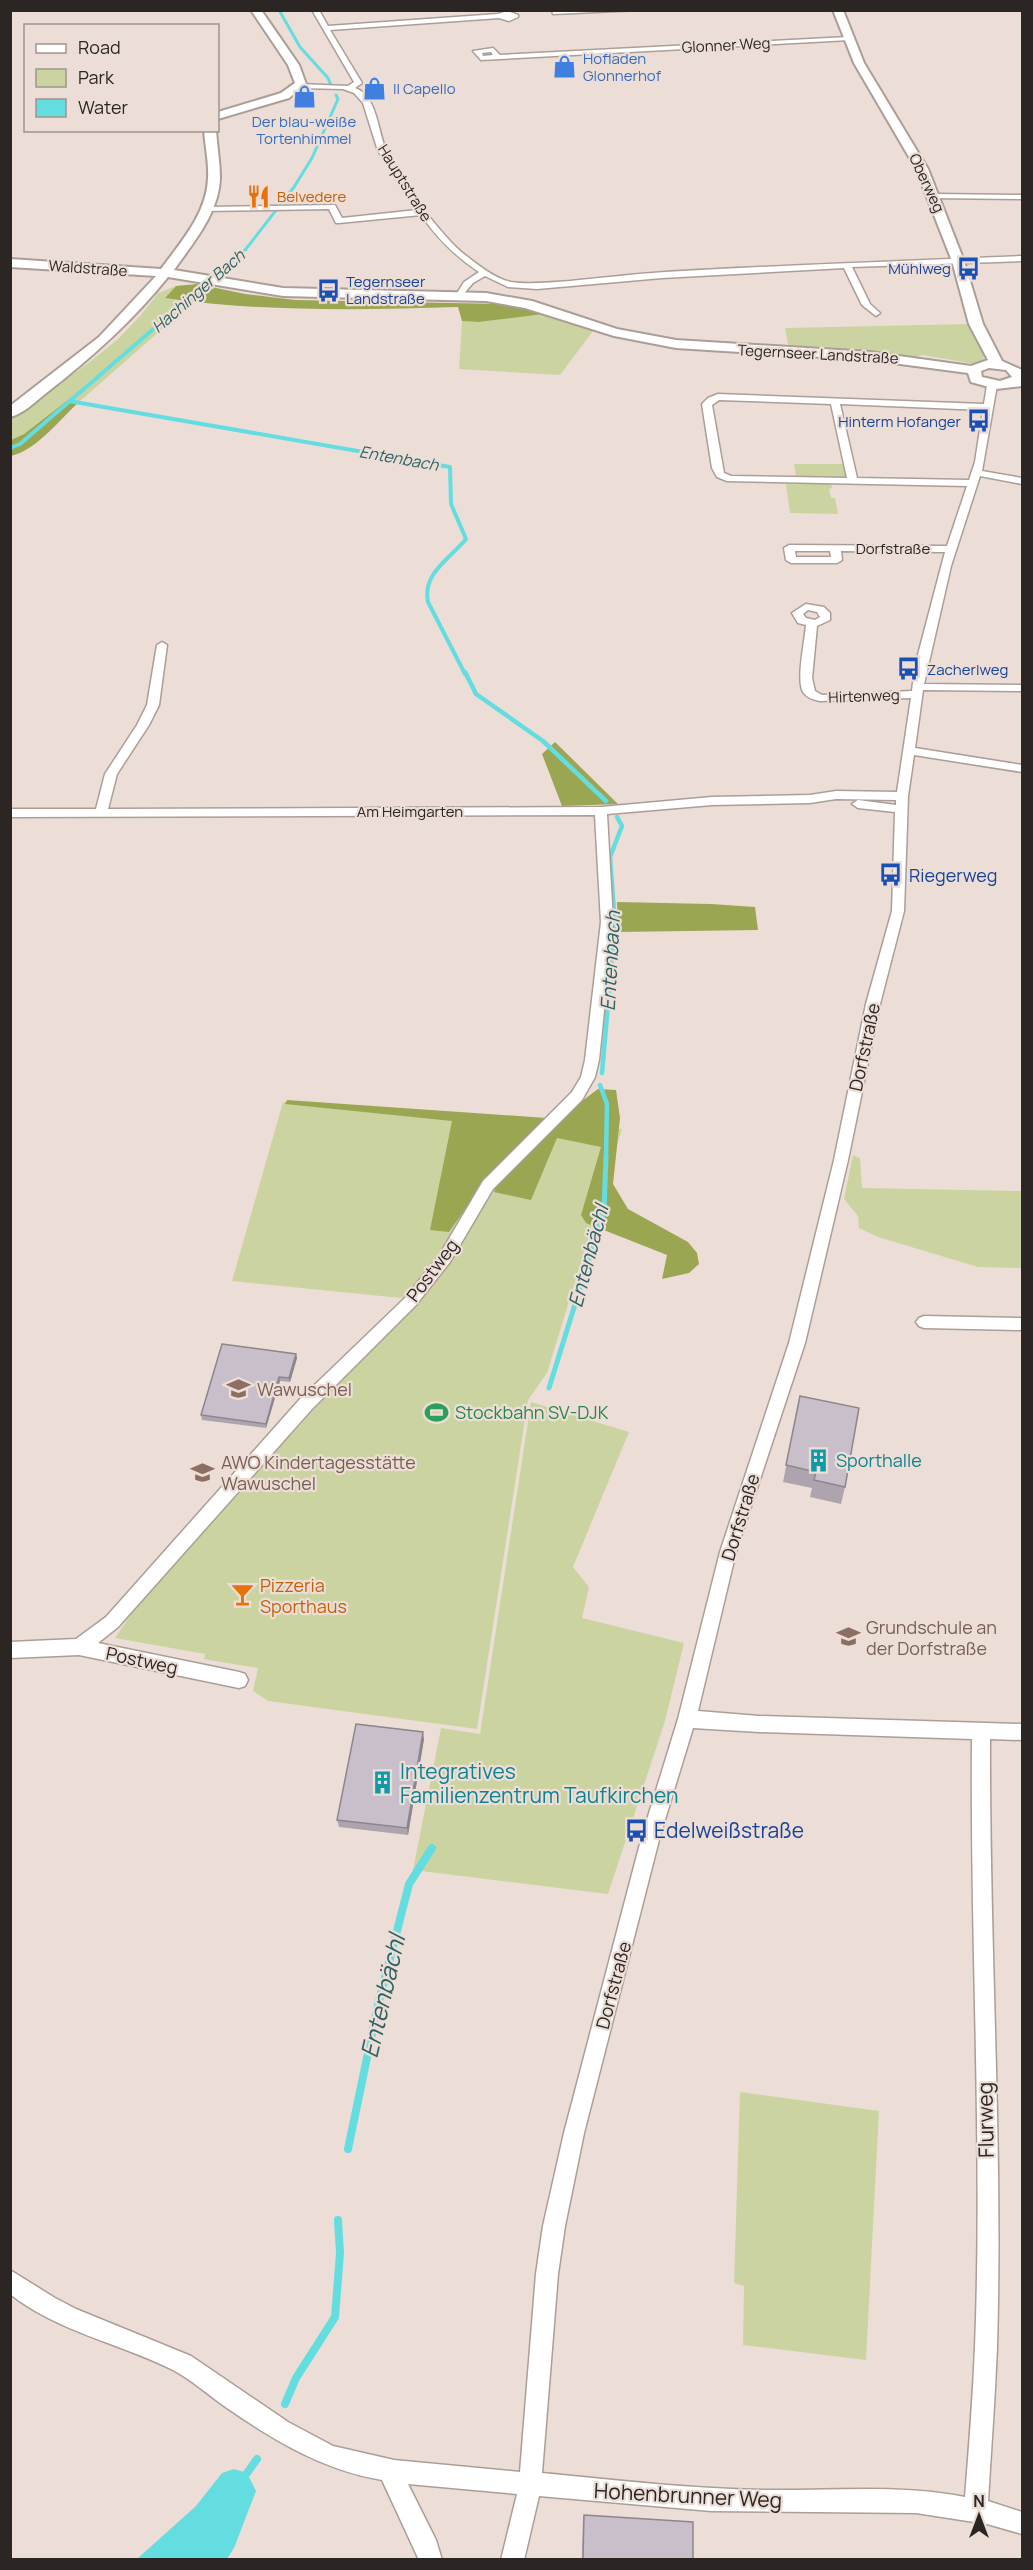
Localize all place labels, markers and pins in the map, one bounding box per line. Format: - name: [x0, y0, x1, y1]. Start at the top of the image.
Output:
- place label: Hofladen Glonnerhof: [583, 48, 662, 86]
- shop icon: Hofladen Glonnerhof: [552, 54, 578, 80]
- shop icon: Il Capello: [362, 75, 388, 101]
- place label: Il Capello: [393, 78, 456, 99]
- shop icon: Der blau-weiße Tortenhimmel: [291, 84, 317, 110]
- place label: Der blau-weiße Tortenhimmel: [252, 111, 356, 149]
- restaurant icon: Belvedere: [246, 183, 272, 209]
- place label: Belvedere: [277, 186, 346, 207]
- bus stop icon: Mühlweg: [956, 255, 982, 281]
- place label: Mühlweg: [888, 258, 951, 279]
- place label: Tegernseer Landstraße: [346, 271, 426, 309]
- bus stop icon: Tegernseer Landstraße: [315, 277, 341, 303]
- bus stop icon: Hinterm Hofanger: [966, 408, 992, 434]
- place label: Hinterm Hofanger: [838, 411, 962, 432]
- bus stop icon: Zacherlweg: [896, 656, 922, 682]
- place label: Zacherlweg: [927, 659, 1008, 680]
- bus stop icon: Riegerweg: [878, 862, 904, 888]
- place label: Riegerweg: [909, 863, 997, 887]
- school or university icon: Wawuschel: [226, 1376, 252, 1402]
- place label: Wawuschel: [257, 1377, 352, 1401]
- sports icon: Stockbahn SV-DJK: [424, 1399, 450, 1425]
- place label: Stockbahn SV-DJK: [455, 1400, 609, 1424]
- building icon: Sporthalle: [805, 1447, 831, 1473]
- place label: Sporthalle: [836, 1448, 922, 1472]
- place label: AWO Kindertagesstätte Wawuschel: [221, 1450, 416, 1495]
- school or university icon: AWO Kindertagesstätte Wawuschel: [190, 1459, 216, 1485]
- place label: Pizzeria Sporthaus: [260, 1573, 347, 1618]
- bar icon: Pizzeria Sporthaus: [229, 1582, 255, 1608]
- place label: Grundschule an der Dorfstraße: [866, 1615, 997, 1660]
- school or university icon: Grundschule an der Dorfstraße: [835, 1624, 861, 1650]
- place label: Integratives Familienzentrum Taufkirchen: [400, 1757, 678, 1809]
- building icon: Integratives Familienzentrum Taufkirchen: [369, 1770, 395, 1796]
- place label: Edelweißstraße: [654, 1816, 804, 1844]
- bus stop icon: Edelweißstraße: [623, 1817, 649, 1843]

